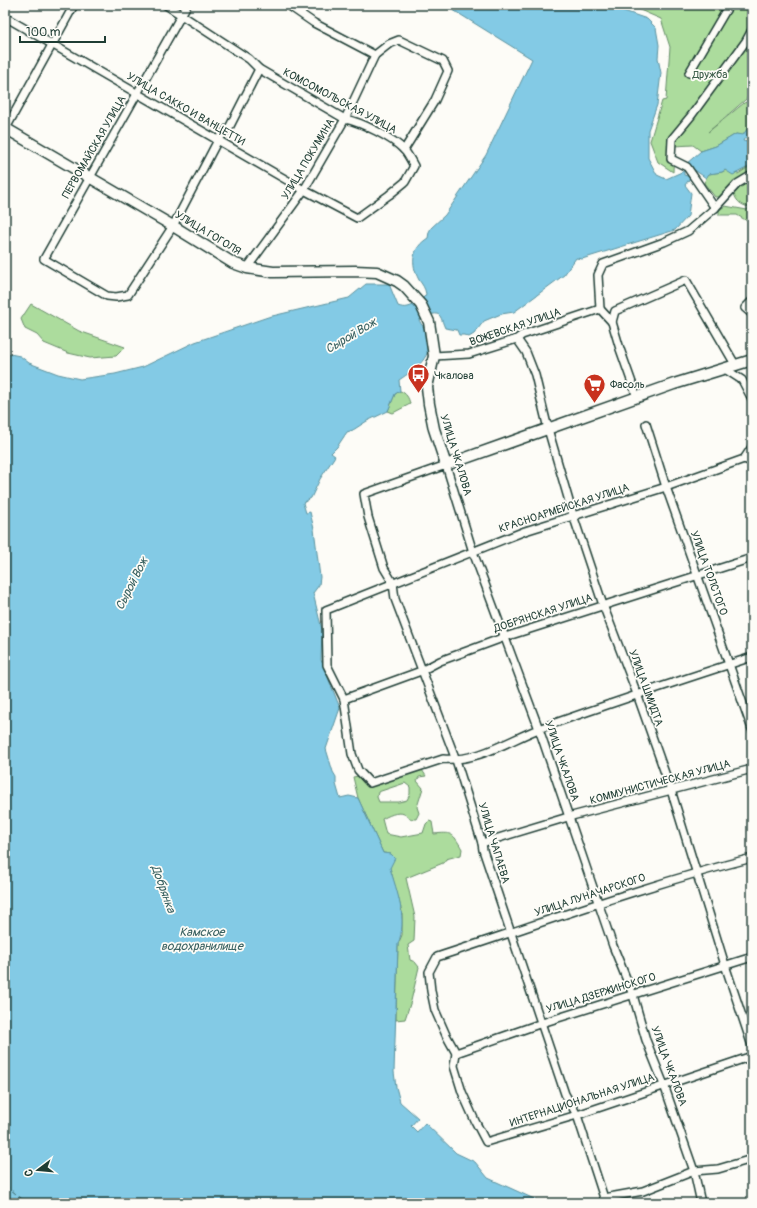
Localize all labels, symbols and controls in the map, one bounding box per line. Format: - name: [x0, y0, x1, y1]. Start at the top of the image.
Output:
- scale bar: [20, 18, 105, 44]
- text: 100 m: [26, 25, 61, 40]
- street label: КОМСОМОЛЬСКАЯ УЛИЦА: [281, 65, 399, 137]
- park label: Дружба: [692, 68, 727, 81]
- street label: УЛИЦА САККО И ВАНЦЕТТИ: [124, 70, 248, 149]
- street label: ПЕРВОМАЙСКАЯ УЛИЦА: [59, 93, 129, 201]
- street label: УЛИЦА ПОКУМИНА: [279, 116, 337, 202]
- street label: УЛИЦА ГОГОЛЯ: [173, 208, 243, 258]
- street label: ВОЖЕВСКАЯ УЛИЦА: [468, 305, 562, 349]
- water label: Сырой Вож: [323, 314, 381, 357]
- bus stop icon: Чкалова: [405, 362, 431, 395]
- place label: Чкалова: [434, 369, 474, 382]
- supermarket icon: Фасоль: [582, 371, 608, 404]
- place label: Фасоль: [610, 378, 645, 391]
- street label: УЛИЦА ЧКАЛОВА: [437, 413, 475, 497]
- street label: КРАСНОАРМЕЙСКАЯ УЛИЦА: [497, 481, 631, 535]
- street label: УЛИЦА ТОЛСТОГО: [688, 529, 730, 617]
- water label: Сырой Вож: [112, 553, 153, 613]
- street label: ДОБРЯНСКАЯ УЛИЦА: [491, 591, 594, 635]
- street label: УЛИЦА ШМИДТА: [626, 648, 666, 728]
- street label: УЛИЦА ЧКАЛОВА: [542, 719, 582, 803]
- street label: КОММУНИСТИЧЕСКАЯ УЛИЦА: [588, 757, 732, 807]
- street label: УЛИЦА ЧАПАЕВА: [476, 801, 512, 885]
- water label: Добрянка: [147, 862, 179, 916]
- street label: УЛИЦА ЛУНАЧАРСКОГО: [533, 871, 647, 919]
- water label: Камское водохранилище: [161, 925, 244, 954]
- street label: УЛИЦА ДЗЕРЖИНСКОГО: [545, 970, 657, 1016]
- street label: УЛИЦА ЧКАЛОВА: [649, 1024, 689, 1108]
- street label: ИНТЕРНАЦИОНАЛЬНАЯ УЛИЦА: [508, 1070, 656, 1130]
- north arrow: [18, 1150, 58, 1190]
- text: С: [22, 1167, 36, 1178]

